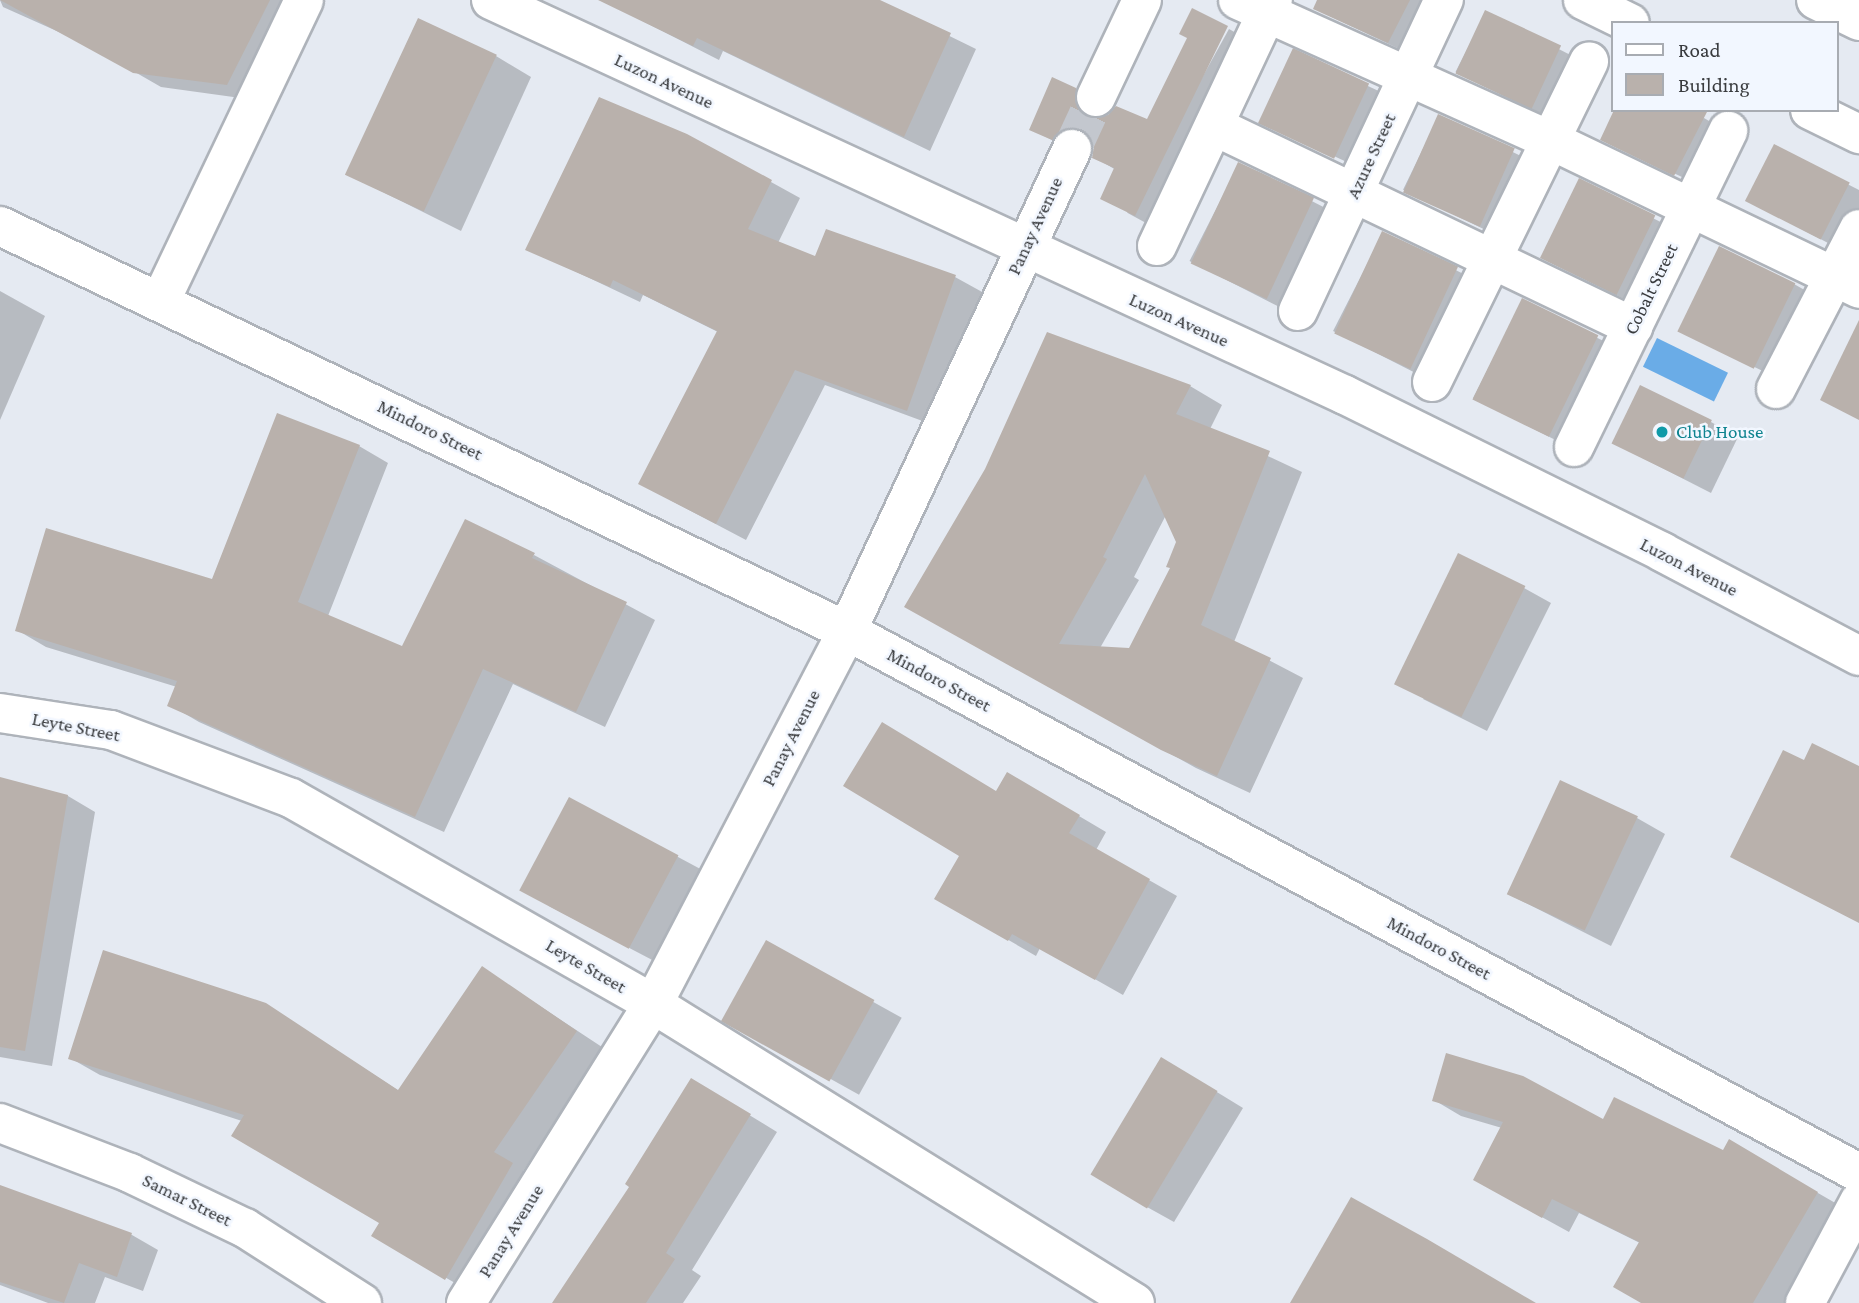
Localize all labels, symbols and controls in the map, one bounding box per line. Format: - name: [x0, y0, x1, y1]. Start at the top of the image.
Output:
- legend: [1610, 21, 1838, 112]
- text: Road: [1678, 38, 1721, 62]
- street label: Luzon Avenue: [611, 48, 717, 114]
- text: Building: [1678, 73, 1750, 97]
- street label: Azure Street: [1341, 110, 1401, 202]
- street label: Panay Avenue: [1002, 173, 1068, 279]
- street label: Cobalt Street: [1619, 240, 1683, 338]
- street label: Luzon Avenue: [1126, 288, 1232, 352]
- street label: Mindoro Street: [374, 395, 486, 465]
- place label: Club House: [1676, 421, 1763, 443]
- marker: Club House: [1654, 424, 1670, 440]
- street label: Luzon Avenue: [1636, 533, 1742, 601]
- street label: Mindoro Street: [883, 643, 995, 717]
- street label: Panay Avenue: [757, 686, 825, 790]
- street label: Leyte Street: [30, 707, 122, 747]
- street label: Mindoro Street: [1383, 911, 1495, 985]
- street label: Leyte Street: [542, 934, 630, 998]
- street label: Samar Street: [139, 1169, 235, 1231]
- street label: Panay Avenue: [473, 1180, 549, 1282]

